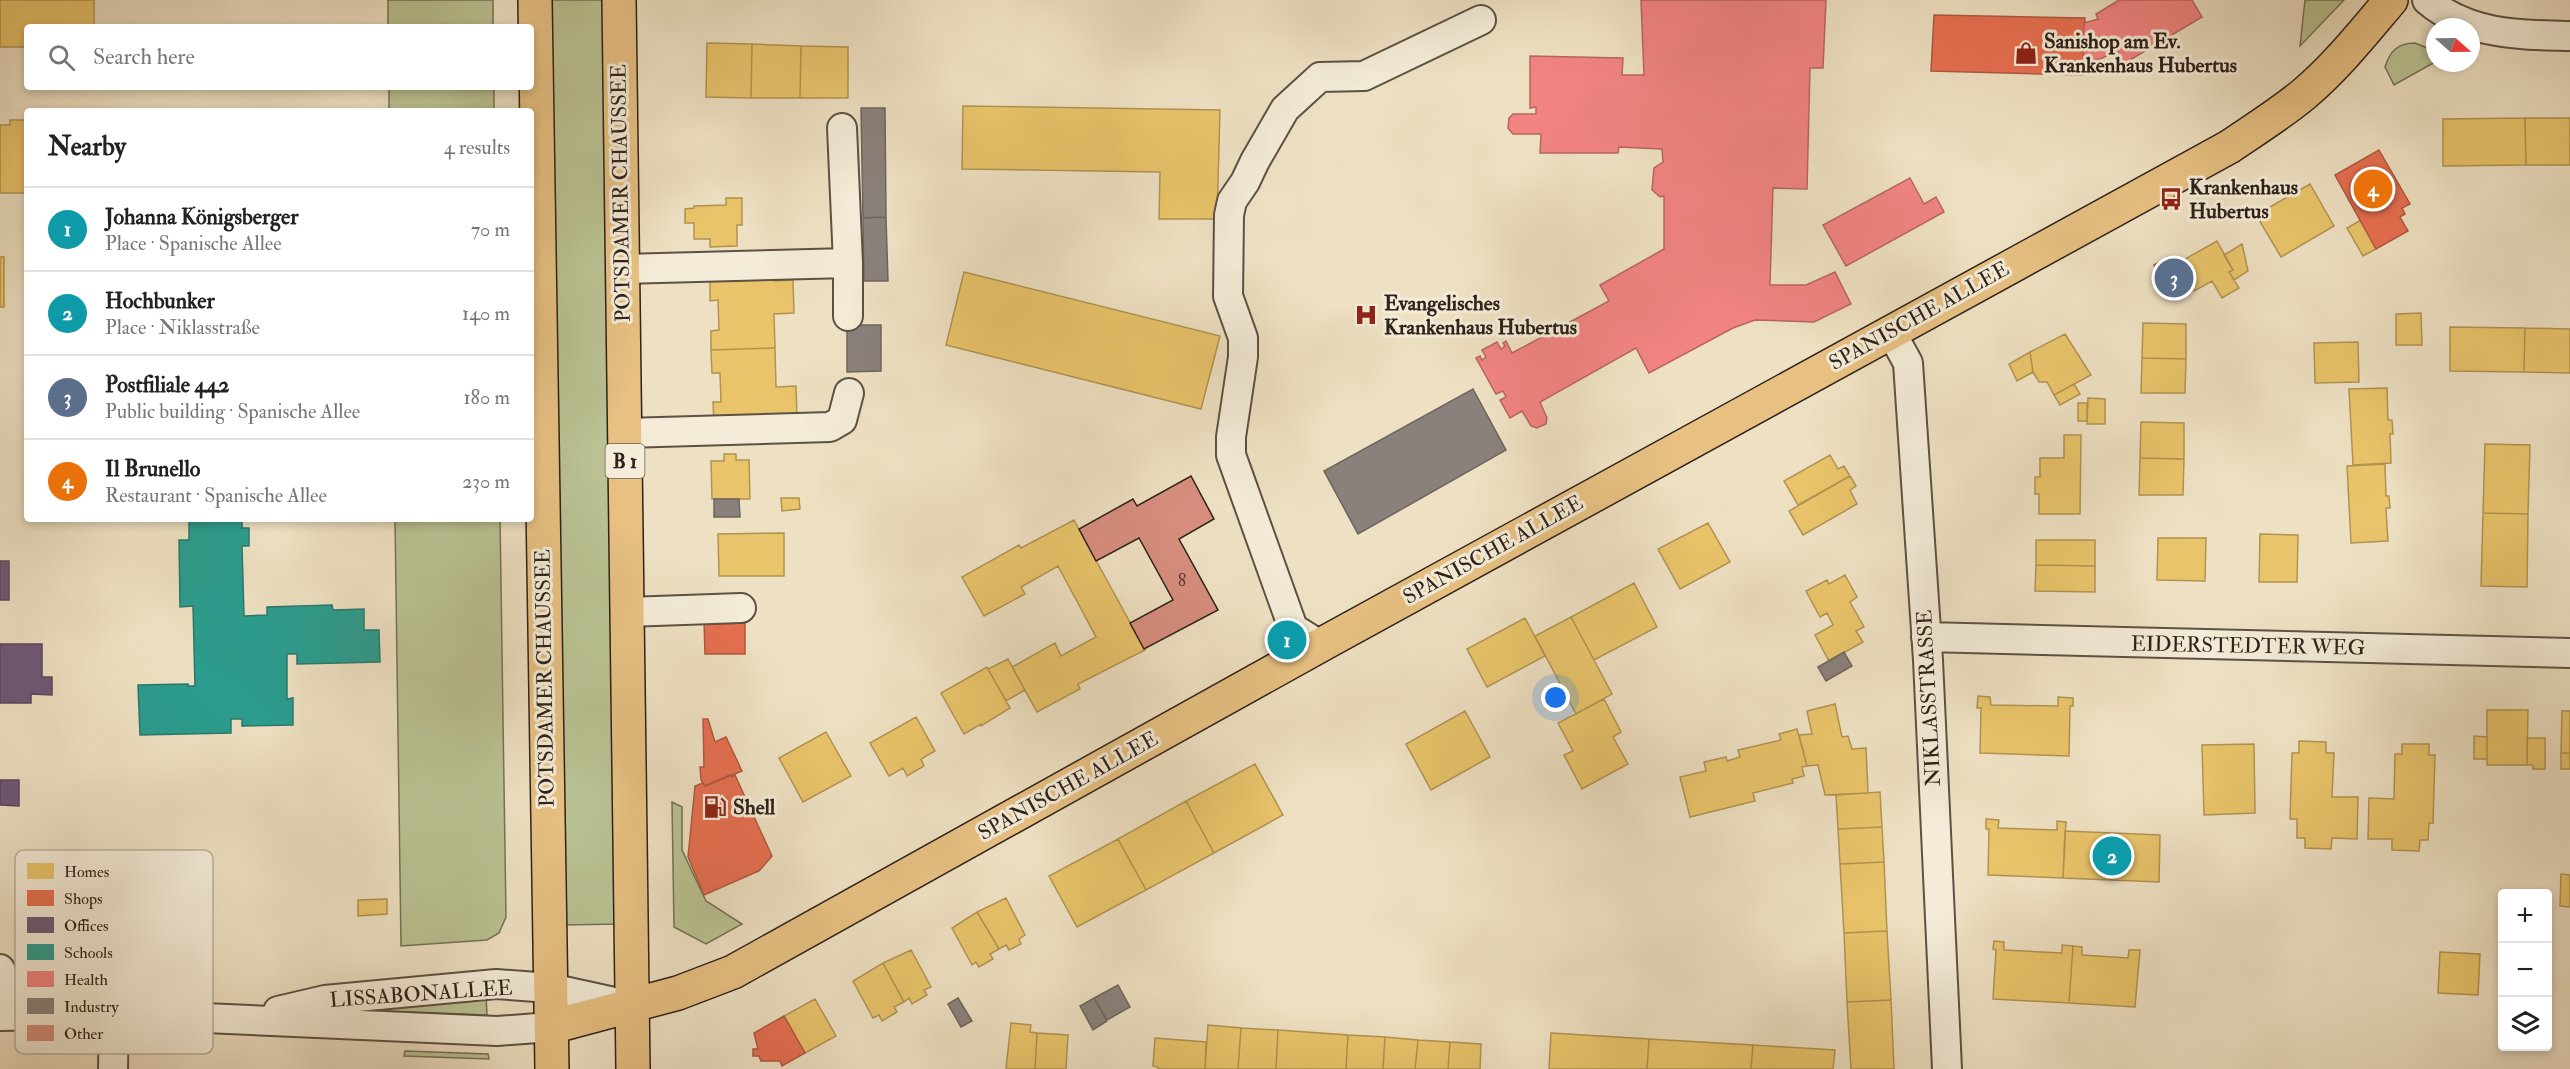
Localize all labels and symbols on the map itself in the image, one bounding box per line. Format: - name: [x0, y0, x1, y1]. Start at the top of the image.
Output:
- north arrow: [2426, 18, 2480, 72]
- place label: Sanishop am Ev. Krankenhaus Hubertus: [2044, 28, 2237, 79]
- shop icon: Sanishop am Ev. Krankenhaus Hubertus: [2013, 40, 2039, 66]
- street label: POTSDAMER CHAUSSEE: [605, 64, 637, 322]
- pin: 4: [2354, 166, 2392, 212]
- place label: Krankenhaus Hubertus: [2189, 174, 2298, 225]
- bus stop icon: Krankenhaus Hubertus: [2158, 186, 2184, 212]
- street label: SPANISCHE ALLEE: [1824, 255, 2014, 377]
- pin: 3: [2154, 256, 2194, 300]
- place label: Evangelisches Krankenhaus Hubertus: [1384, 290, 1577, 341]
- hospital icon: Evangelisches Krankenhaus Hubertus: [1353, 302, 1379, 328]
- road number: B 1: [606, 444, 644, 478]
- street label: SPANISCHE ALLEE: [1398, 489, 1588, 611]
- street label: POTSDAMER CHAUSSEE: [529, 549, 561, 807]
- house number: 8: [1178, 569, 1186, 592]
- street label: NIKLASSTRASSE: [1911, 609, 1947, 787]
- pin: 1: [1268, 618, 1306, 662]
- street label: EIDERSTEDTER WEG: [2131, 630, 2365, 662]
- your location: [1541, 683, 1570, 712]
- street label: SPANISCHE ALLEE: [973, 725, 1163, 847]
- fuel station icon: Shell: [702, 794, 728, 820]
- place label: Shell: [733, 794, 776, 821]
- pin: 2: [2092, 834, 2132, 878]
- legend: [15, 850, 213, 1054]
- text: Homes: [64, 862, 109, 882]
- text: Shops: [64, 889, 103, 910]
- text: Offices: [64, 916, 109, 936]
- text: Schools: [64, 943, 113, 963]
- text: Health: [64, 970, 108, 990]
- street label: LISSABONALLEE: [329, 974, 513, 1014]
- text: Industry: [64, 997, 119, 1017]
- text: Other: [64, 1024, 103, 1044]

